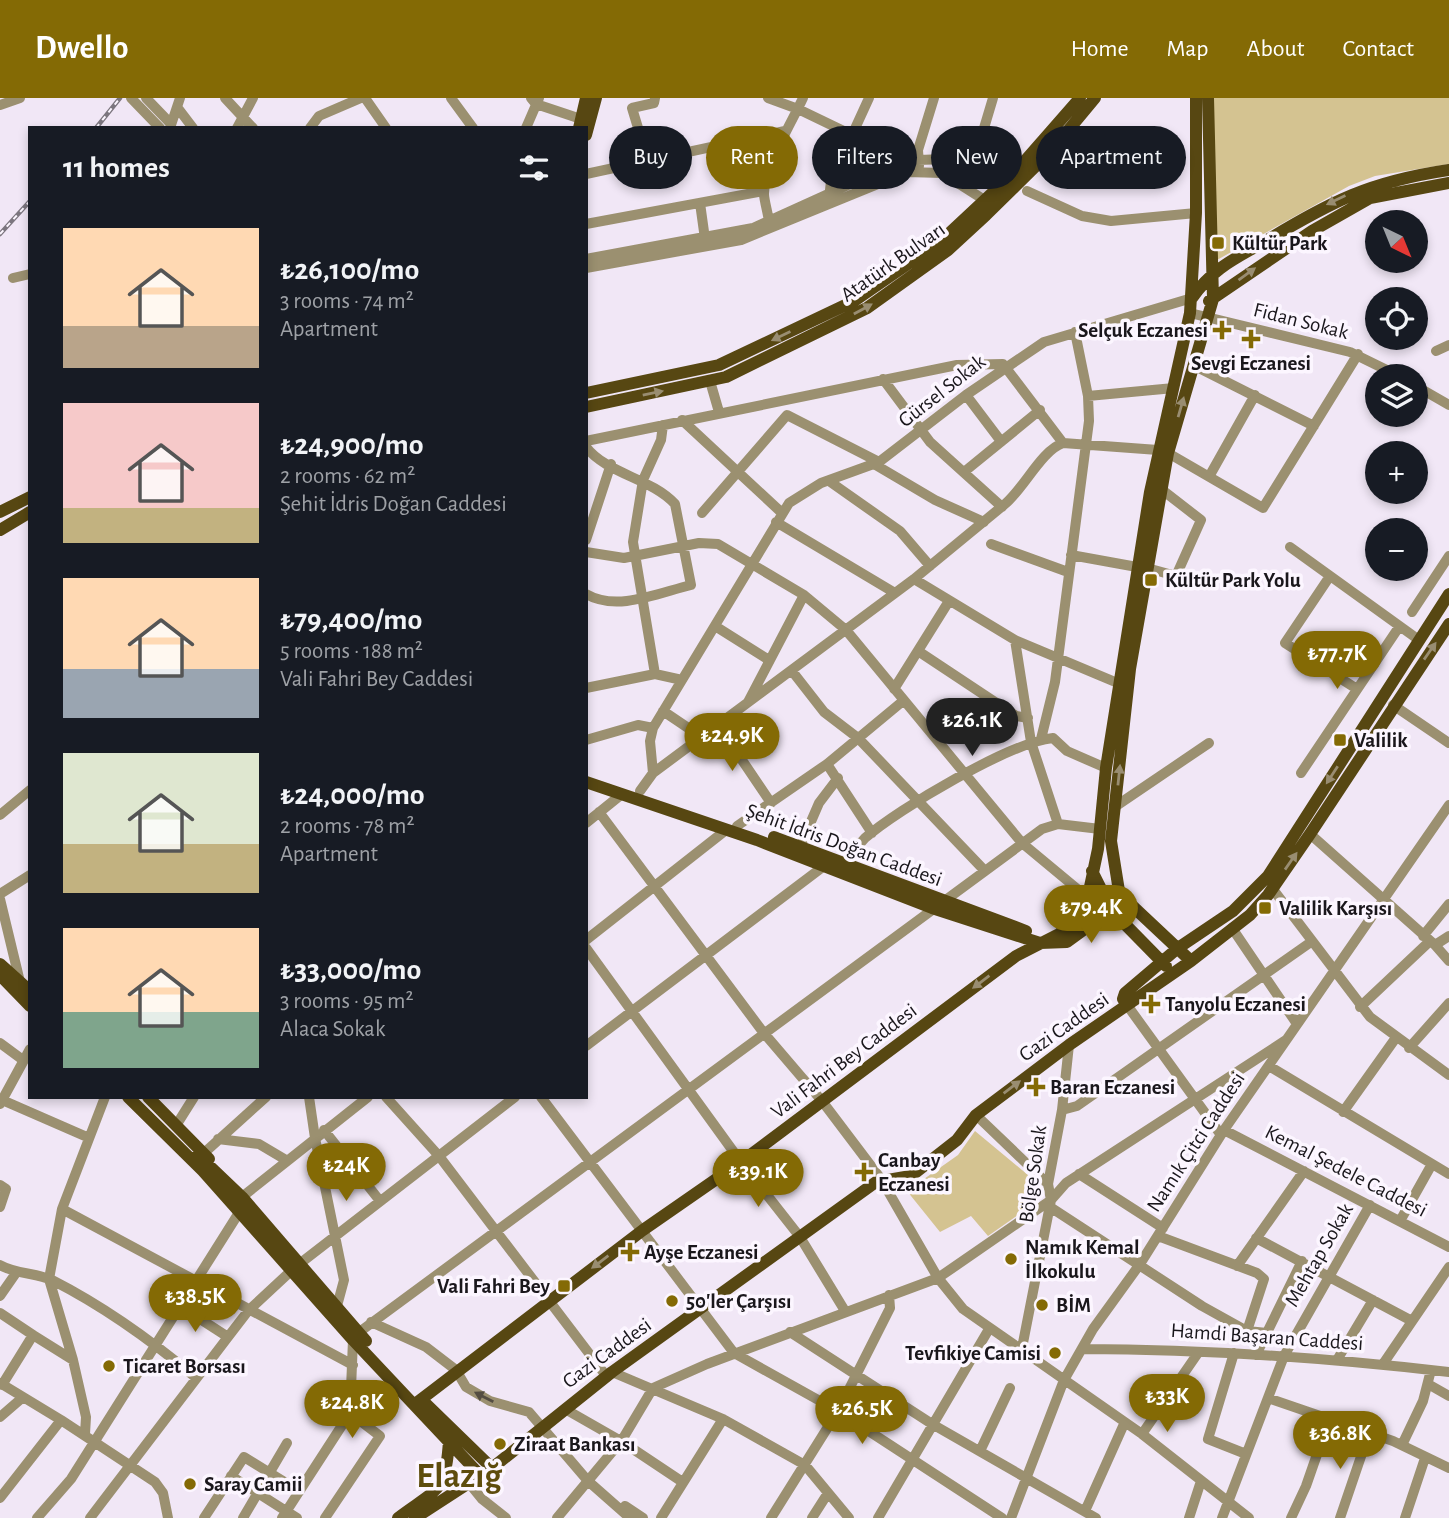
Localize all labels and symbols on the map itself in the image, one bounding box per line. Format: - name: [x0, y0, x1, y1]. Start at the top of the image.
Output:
- one-way arrow: [1326, 194, 1346, 206]
- north arrow: [1365, 210, 1428, 273]
- street label: Atatürk Bulvarı: [837, 218, 949, 306]
- place label: Kültür Park: [1232, 233, 1328, 254]
- marker: Kültür Park: [1210, 235, 1226, 251]
- one-way arrow: [1238, 267, 1256, 281]
- street label: Fidan Sokak: [1251, 299, 1351, 343]
- one-way arrow: [853, 303, 873, 315]
- place label: Selçuk Eczanesi: [1078, 320, 1208, 341]
- marker: Selçuk Eczanesi: [1214, 322, 1230, 338]
- one-way arrow: [771, 330, 791, 342]
- marker: Sevgi Eczanesi: [1243, 331, 1259, 347]
- street label: Gürsel Sokak: [895, 351, 990, 431]
- place label: Sevgi Eczanesi: [1191, 353, 1311, 374]
- one-way arrow: [642, 388, 664, 399]
- one-way arrow: [1177, 396, 1187, 417]
- place label: Kültür Park Yolu: [1165, 570, 1301, 591]
- marker: Kültür Park Yolu: [1143, 572, 1159, 588]
- pin: ₺77.7K: [1280, 632, 1394, 691]
- one-way arrow: [1423, 642, 1437, 660]
- pin: ₺26.1K: [915, 698, 1029, 758]
- pin: ₺24.9K: [675, 714, 789, 773]
- place label: Valilik: [1354, 730, 1408, 751]
- marker: Valilik: [1332, 732, 1348, 748]
- one-way arrow: [1114, 764, 1125, 786]
- one-way arrow: [1326, 765, 1339, 785]
- street label: Şehit İdris Doğan Caddesi: [743, 799, 945, 890]
- one-way arrow: [1284, 852, 1298, 870]
- pin: ₺79.4K: [1034, 886, 1148, 945]
- place label: Valilik Karşısı: [1279, 898, 1392, 919]
- marker: Valilik Karşısı: [1257, 900, 1273, 916]
- one-way arrow: [972, 975, 990, 989]
- street label: Gazi Caddesi: [1015, 989, 1113, 1065]
- place label: Tanyolu Eczanesi: [1165, 994, 1306, 1015]
- marker: Tanyolu Eczanesi: [1143, 996, 1159, 1012]
- street label: Vali Fahri Bey Caddesi: [767, 1000, 921, 1122]
- street label: Namık Çitci Caddesi: [1143, 1068, 1249, 1216]
- place label: Baran Eczanesi: [1050, 1077, 1175, 1098]
- marker: Baran Eczanesi: [1028, 1079, 1044, 1095]
- one-way arrow: [1003, 1080, 1021, 1095]
- street label: Kemal Şedele Caddesi: [1262, 1121, 1430, 1221]
- street label: Bölge Sokak: [1016, 1124, 1050, 1224]
- pin: ₺24K: [305, 1144, 387, 1203]
- pin: ₺39.1K: [701, 1150, 815, 1209]
- place label: Canbay Eczanesi: [878, 1150, 950, 1195]
- marker: Canbay Eczanesi: [856, 1164, 872, 1180]
- street label: Mehtap Sokak: [1281, 1199, 1357, 1310]
- place label: Namık Kemal İlkokulu: [1025, 1237, 1140, 1282]
- place label: Ayşe Eczanesi: [644, 1242, 758, 1263]
- marker: Ayşe Eczanesi: [622, 1244, 638, 1260]
- marker: Namık Kemal İlkokulu: [1003, 1251, 1019, 1267]
- one-way arrow: [591, 1255, 609, 1269]
- pin: ₺38.5K: [138, 1274, 252, 1334]
- place label: Vali Fahri Bey: [437, 1276, 551, 1297]
- marker: Vali Fahri Bey: [556, 1278, 572, 1294]
- place label: 50'ler Çarşısı: [686, 1291, 791, 1312]
- marker: 50'ler Çarşısı: [664, 1293, 680, 1309]
- place label: BİM: [1056, 1294, 1091, 1316]
- marker: BİM: [1034, 1297, 1050, 1313]
- street label: Gazi Caddesi: [559, 1314, 655, 1392]
- street label: Hamdi Başaran Caddesi: [1170, 1320, 1364, 1354]
- place label: Tevfikiye Camisi: [905, 1343, 1041, 1364]
- marker: Tevfikiye Camisi: [1047, 1345, 1063, 1361]
- place label: Ticaret Borsası: [123, 1356, 246, 1377]
- marker: Ticaret Borsası: [101, 1358, 117, 1374]
- pin: ₺33K: [1126, 1374, 1208, 1434]
- pin: ₺24.8K: [295, 1380, 409, 1440]
- pin: ₺26.5K: [805, 1386, 919, 1446]
- one-way arrow: [474, 1391, 494, 1402]
- pin: ₺36.8K: [1283, 1412, 1397, 1471]
- place label: Ziraat Bankası: [514, 1434, 636, 1455]
- marker: Ziraat Bankası: [492, 1436, 508, 1452]
- district label: Elazığ: [416, 1459, 502, 1494]
- place label: Saray Camii: [204, 1474, 302, 1495]
- marker: Saray Camii: [182, 1476, 198, 1492]

